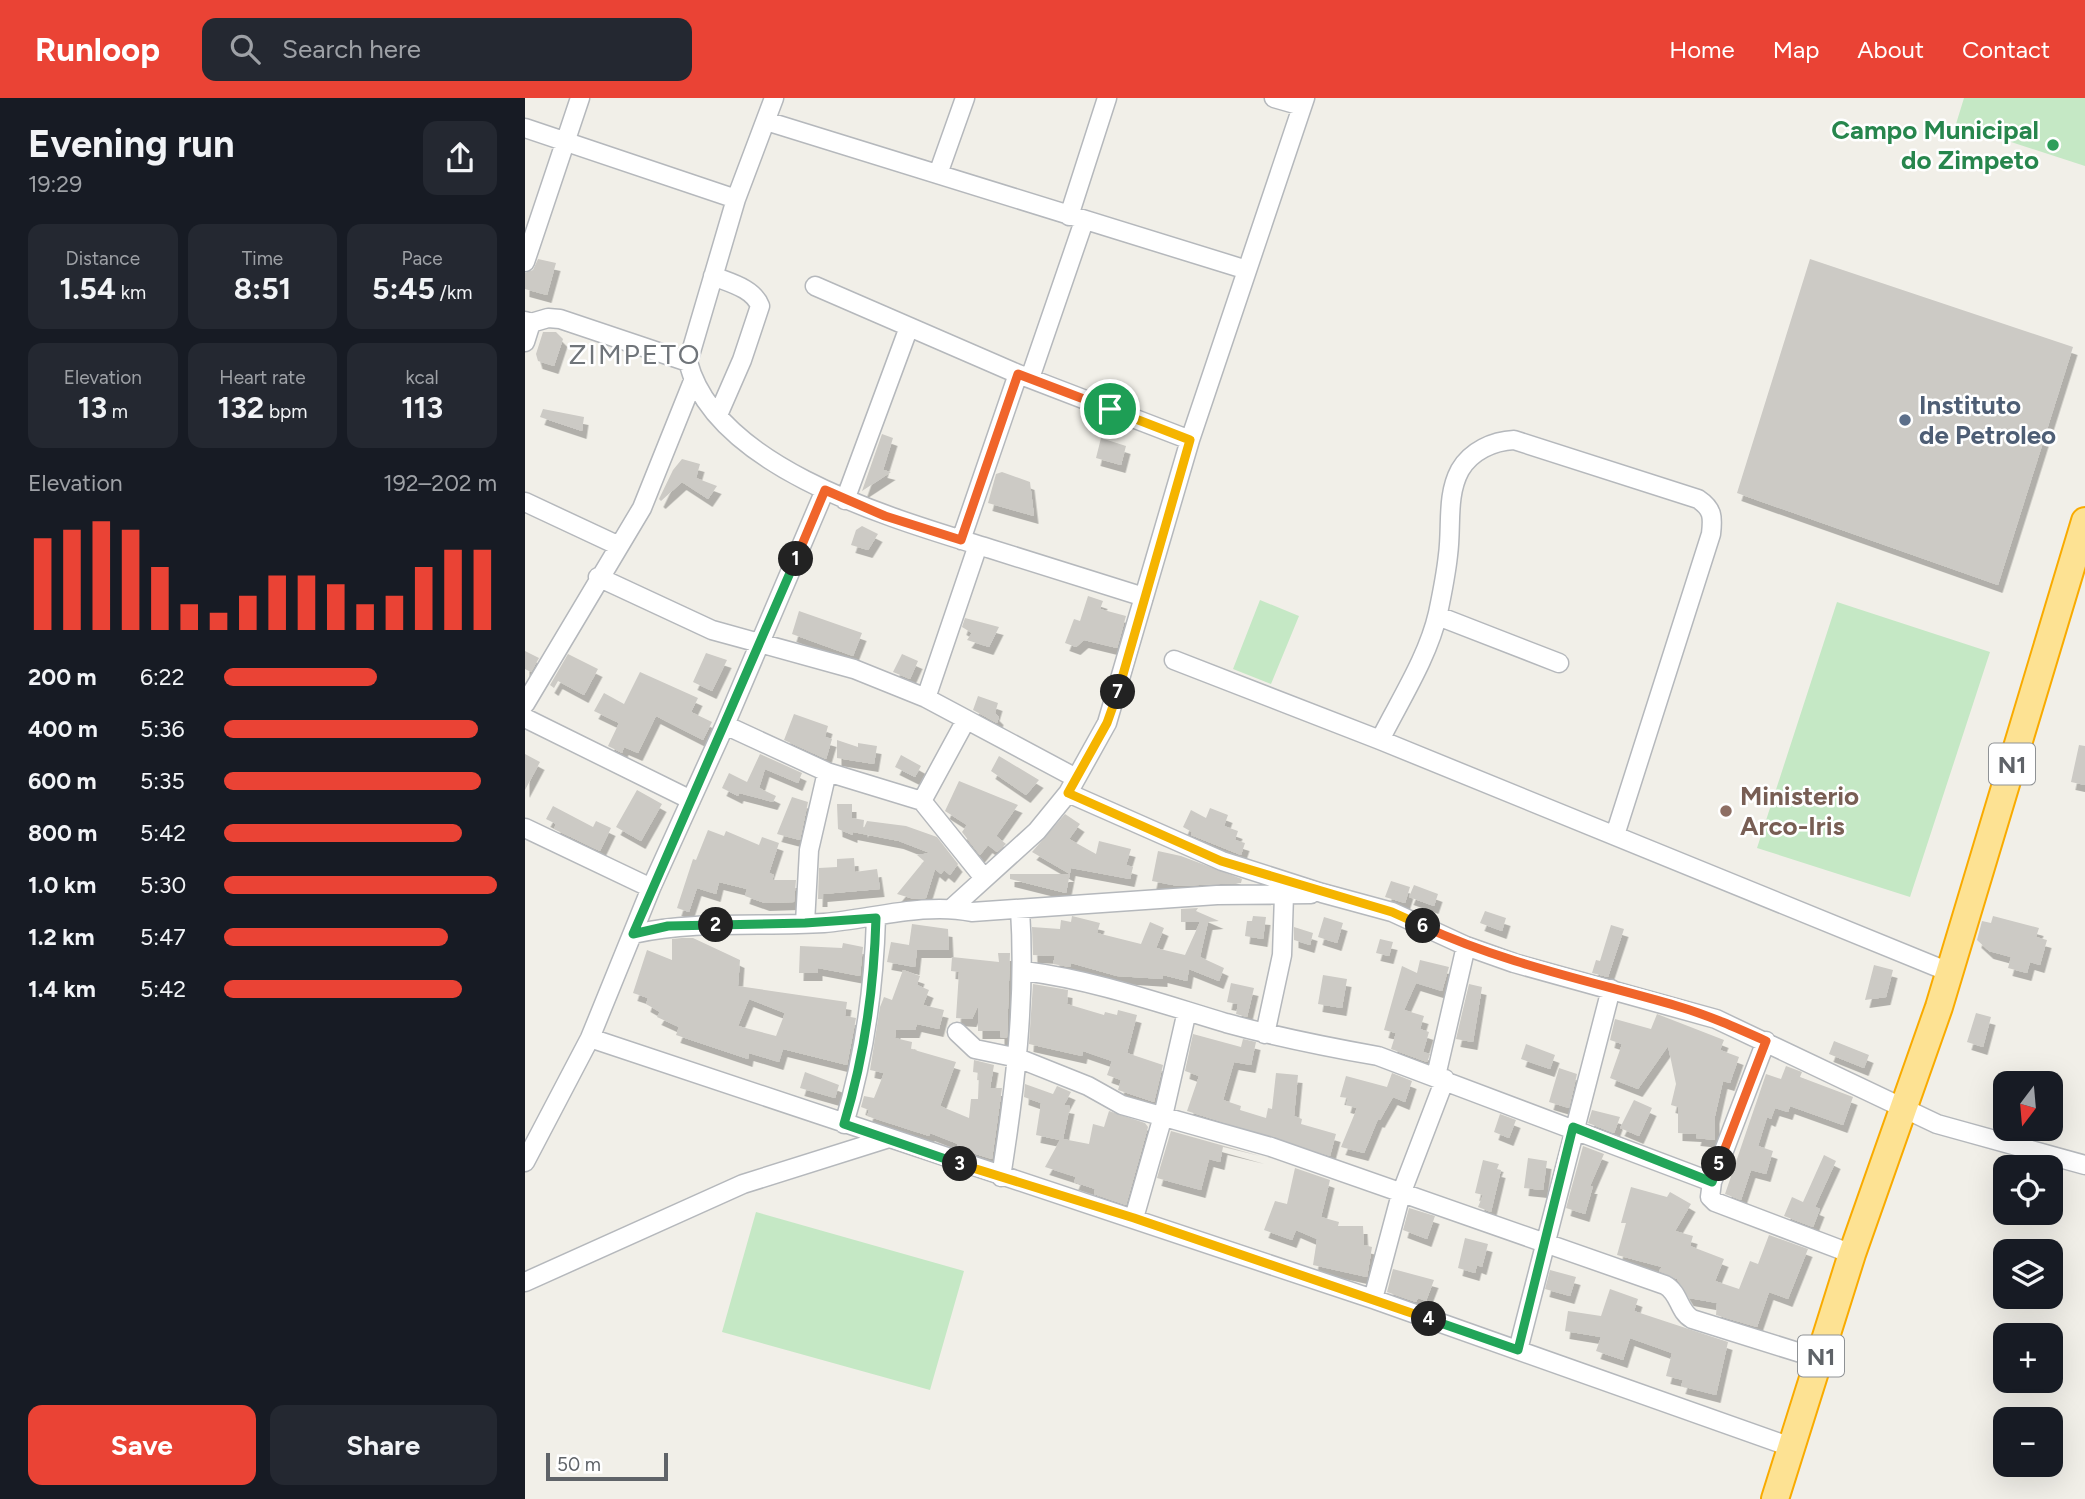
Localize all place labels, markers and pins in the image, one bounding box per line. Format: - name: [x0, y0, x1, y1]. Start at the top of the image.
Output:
- place label: Campo Municipal do Zimpeto: [1831, 114, 2039, 176]
- marker: Campo Municipal do Zimpeto: [2045, 137, 2061, 153]
- pin: [1080, 379, 1140, 439]
- place label: Instituto de Petroleo: [1919, 389, 2056, 451]
- marker: Instituto de Petroleo: [1897, 412, 1913, 428]
- pin: 1: [779, 542, 813, 576]
- pin: 7: [1101, 674, 1135, 710]
- place label: Ministerio Arco-Iris: [1740, 780, 1859, 842]
- marker: Ministerio Arco-Iris: [1718, 803, 1734, 819]
- pin: 2: [699, 908, 733, 942]
- pin: 6: [1405, 908, 1441, 944]
- pin: 3: [943, 1146, 977, 1182]
- pin: 5: [1701, 1146, 1737, 1182]
- pin: 4: [1411, 1302, 1447, 1336]

